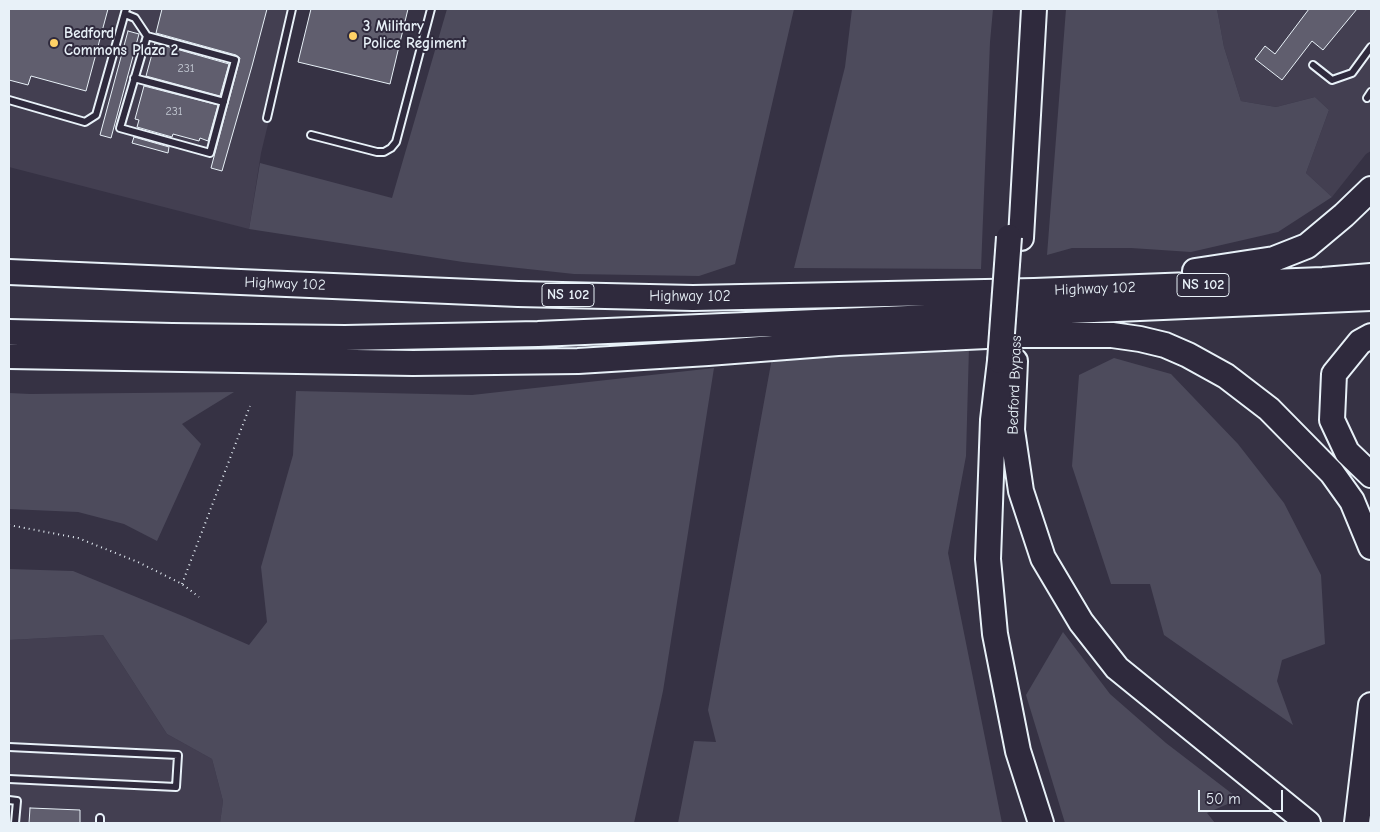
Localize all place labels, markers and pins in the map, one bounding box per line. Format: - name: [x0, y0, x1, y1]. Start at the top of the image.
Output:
- place label: 3 Military Police Regiment: [363, 18, 466, 53]
- place label: Bedford Commons Plaza 2: [64, 25, 178, 60]
- marker: 3 Military Police Regiment: [347, 30, 359, 42]
- marker: Bedford Commons Plaza 2: [48, 37, 60, 49]

